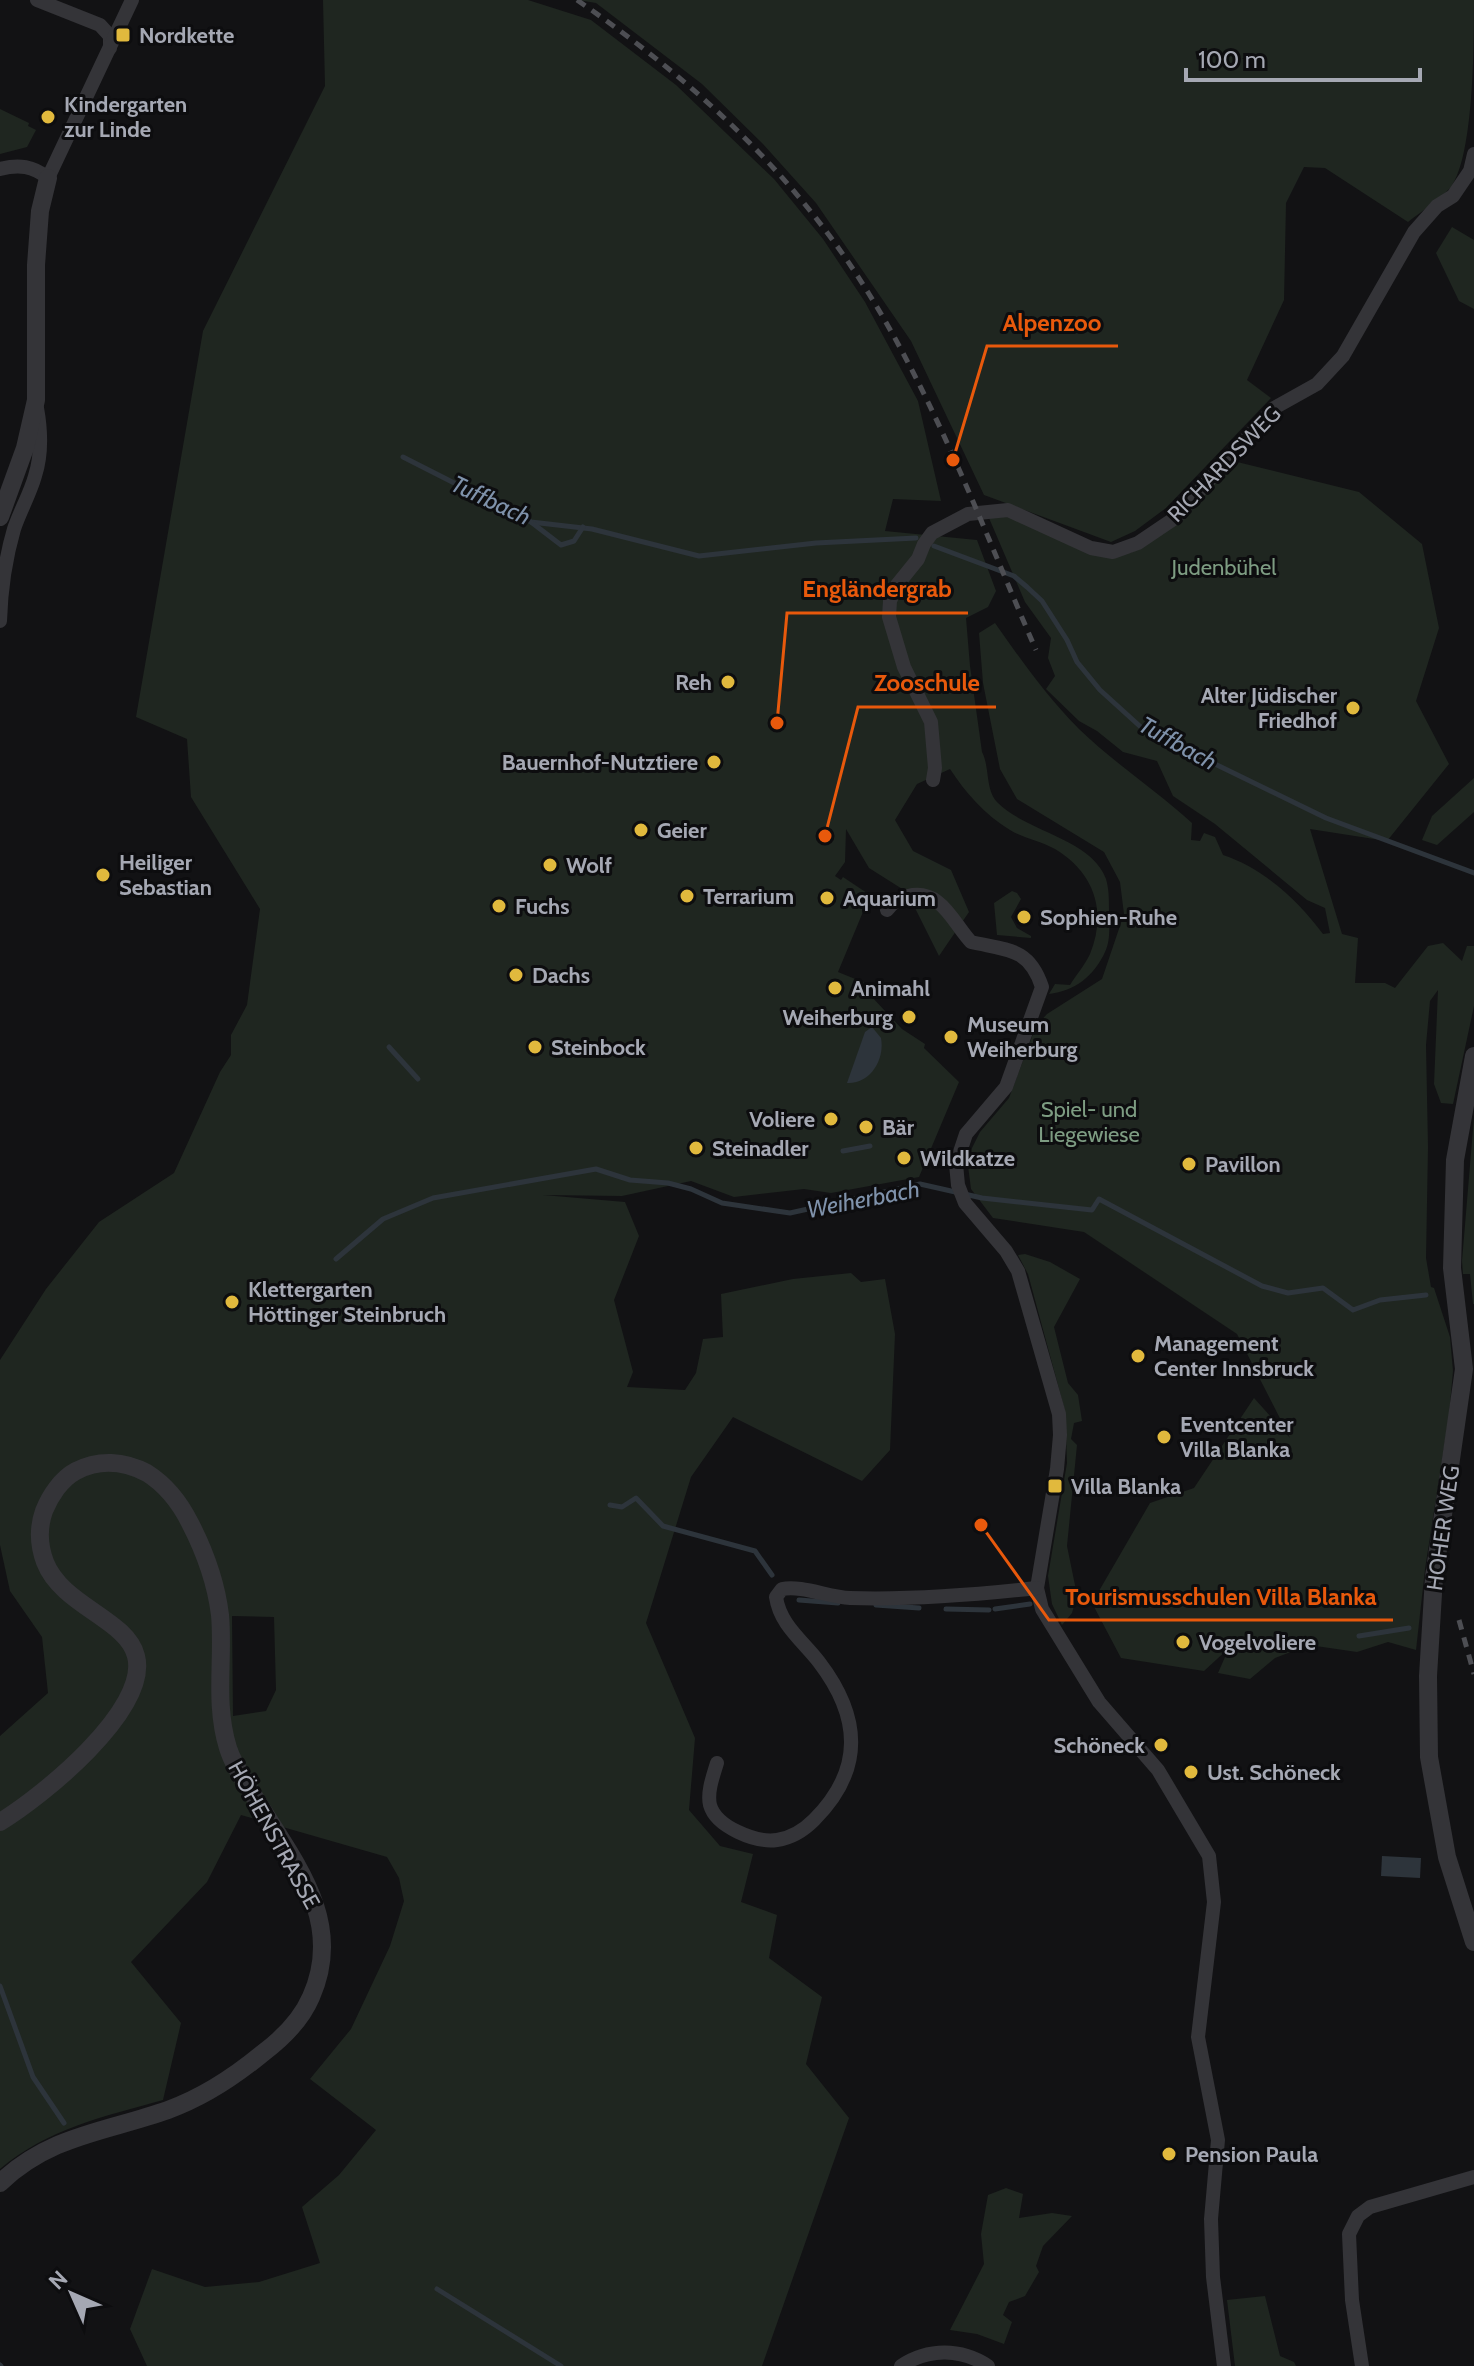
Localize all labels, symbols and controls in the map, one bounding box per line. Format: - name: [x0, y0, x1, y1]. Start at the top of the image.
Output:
- place label: Nordkette: [139, 22, 234, 49]
- marker: Nordkette: [114, 26, 132, 44]
- scale bar: [1186, 32, 1420, 82]
- text: 100 m: [1198, 45, 1266, 74]
- place label: Kindergarten zur Linde: [64, 91, 187, 143]
- marker: Kindergarten zur Linde: [39, 108, 57, 126]
- callout: Alpenzoo: [987, 298, 1118, 346]
- text: Alpenzoo: [1003, 308, 1102, 337]
- street label: RICHARDSWEG: [1162, 400, 1286, 528]
- water label: Tuffbach: [447, 469, 535, 531]
- park label: Judenbühel: [1171, 554, 1277, 581]
- callout: Engländergrab: [787, 565, 968, 613]
- text: Engländergrab: [802, 574, 952, 603]
- callout: Zooschule: [858, 659, 996, 707]
- text: Zooschule: [874, 668, 980, 697]
- place label: Reh: [675, 669, 712, 696]
- marker: Reh: [719, 673, 737, 691]
- place label: Alter Jüdischer Friedhof: [1201, 682, 1338, 734]
- marker: Alter Jüdischer Friedhof: [1344, 699, 1362, 717]
- water label: Tuffbach: [1134, 710, 1222, 776]
- place label: Bauernhof-Nutztiere: [502, 749, 698, 776]
- marker: Bauernhof-Nutztiere: [705, 753, 723, 771]
- place label: Geier: [657, 817, 707, 844]
- marker: Geier: [632, 821, 650, 839]
- place label: Heiliger Sebastian: [119, 849, 212, 901]
- place label: Wolf: [566, 852, 613, 879]
- marker: Wolf: [541, 856, 559, 874]
- marker: Heiliger Sebastian: [94, 866, 112, 884]
- place label: Terrarium: [703, 883, 794, 910]
- place label: Aquarium: [843, 885, 936, 912]
- marker: Terrarium: [678, 887, 696, 905]
- marker: Aquarium: [818, 889, 836, 907]
- place label: Fuchs: [515, 893, 569, 920]
- marker: Fuchs: [490, 897, 508, 915]
- place label: Sophien-Ruhe: [1040, 904, 1177, 931]
- marker: Sophien-Ruhe: [1015, 908, 1033, 926]
- place label: Dachs: [532, 962, 590, 989]
- marker: Dachs: [507, 966, 525, 984]
- place label: Animahl: [851, 975, 930, 1002]
- marker: Animahl: [826, 979, 844, 997]
- place label: Weiherburg: [782, 1004, 893, 1031]
- marker: Weiherburg: [900, 1008, 918, 1026]
- place label: Museum Weiherburg: [967, 1011, 1078, 1063]
- marker: Museum Weiherburg: [942, 1028, 960, 1046]
- place label: Steinbock: [551, 1034, 646, 1061]
- marker: Steinbock: [526, 1038, 544, 1056]
- park label: Spiel- und Liegewiese: [1038, 1096, 1140, 1148]
- place label: Voliere: [749, 1106, 815, 1133]
- marker: Voliere: [822, 1110, 840, 1128]
- place label: Bär: [882, 1114, 915, 1141]
- marker: Bär: [857, 1118, 875, 1136]
- place label: Steinadler: [712, 1135, 809, 1162]
- marker: Steinadler: [687, 1139, 705, 1157]
- place label: Wildkatze: [920, 1145, 1015, 1172]
- marker: Wildkatze: [895, 1149, 913, 1167]
- place label: Pavillon: [1205, 1151, 1281, 1178]
- marker: Pavillon: [1180, 1155, 1198, 1173]
- water label: Weiherbach: [804, 1174, 922, 1224]
- place label: Klettergarten Höttinger Steinbruch: [248, 1276, 446, 1328]
- marker: Klettergarten Höttinger Steinbruch: [223, 1293, 241, 1311]
- place label: Management Center Innsbruck: [1154, 1330, 1314, 1382]
- marker: Management Center Innsbruck: [1129, 1347, 1147, 1365]
- place label: Eventcenter Villa Blanka: [1180, 1411, 1294, 1463]
- marker: Eventcenter Villa Blanka: [1155, 1428, 1173, 1446]
- street label: HOHER WEG: [1421, 1464, 1465, 1592]
- place label: Villa Blanka: [1071, 1473, 1181, 1500]
- marker: Villa Blanka: [1046, 1477, 1064, 1495]
- callout: Tourismusschulen Villa Blanka: [1049, 1572, 1393, 1620]
- text: Tourismusschulen Villa Blanka: [1065, 1582, 1377, 1611]
- place label: Vogelvoliere: [1199, 1629, 1316, 1656]
- marker: Vogelvoliere: [1174, 1633, 1192, 1651]
- place label: Schöneck: [1053, 1732, 1145, 1759]
- marker: Schöneck: [1152, 1736, 1170, 1754]
- street label: HÖHENSTRASSE: [222, 1756, 326, 1914]
- place label: Ust. Schöneck: [1207, 1759, 1341, 1786]
- marker: Ust. Schöneck: [1182, 1763, 1200, 1781]
- place label: Pension Paula: [1185, 2141, 1318, 2168]
- marker: Pension Paula: [1160, 2145, 1178, 2163]
- north arrow: [32, 2254, 112, 2334]
- text: N: [43, 2265, 73, 2295]

